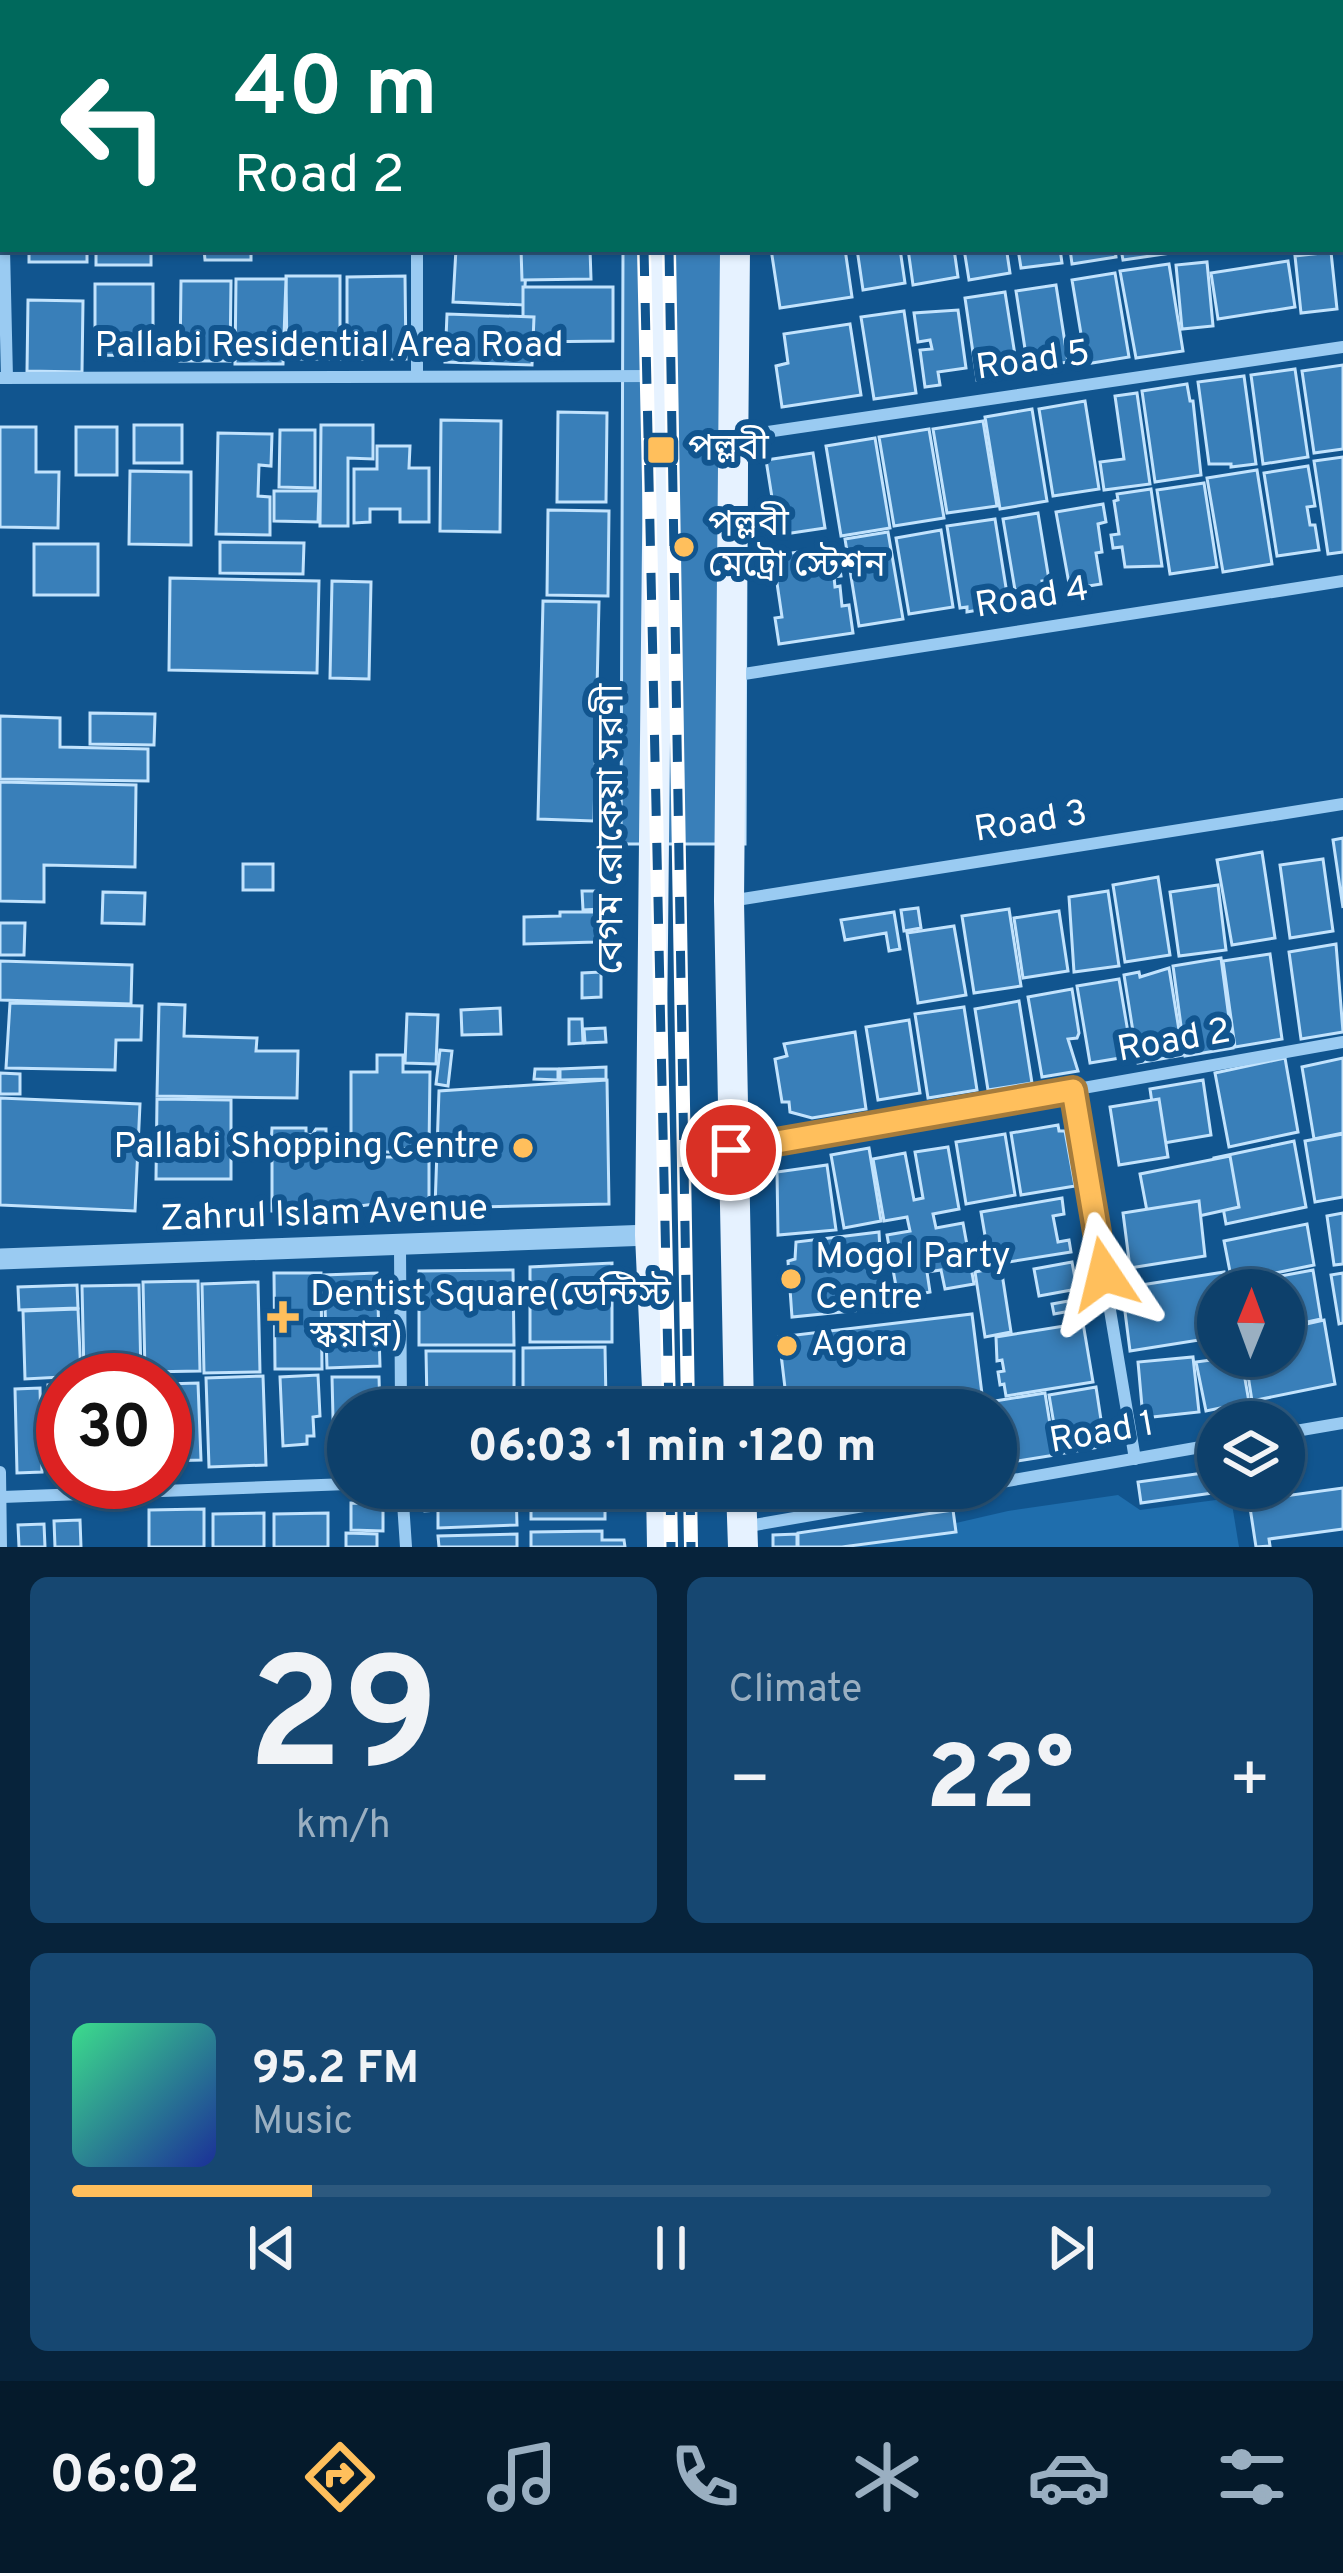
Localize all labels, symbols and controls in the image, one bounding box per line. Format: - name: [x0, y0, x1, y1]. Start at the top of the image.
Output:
- text: 40 m: [234, 39, 438, 145]
- icon: left: [36, 48, 192, 204]
- text: Road 2: [234, 143, 405, 212]
- street label: Pallabi Residential Area Road: [94, 324, 564, 370]
- street label: Road 5: [973, 331, 1093, 393]
- place label: পল্লবী: [688, 425, 769, 473]
- marker: পল্লবী: [645, 434, 677, 466]
- place label: পল্লবী মেট্রো স্টেশন: [708, 501, 887, 590]
- marker: পল্লবী মেট্রো স্টেশন: [671, 534, 697, 560]
- street label: Road 4: [972, 567, 1092, 631]
- street label: বেগম রোকেয়া সরণী: [588, 683, 636, 974]
- street label: Road 3: [971, 791, 1091, 855]
- street label: Road 2: [1114, 1009, 1234, 1075]
- pin: [680, 1099, 782, 1201]
- icon: arrive: [698, 1117, 764, 1183]
- place label: Pallabi Shopping Centre: [113, 1125, 499, 1171]
- marker: Pallabi Shopping Centre: [510, 1135, 536, 1161]
- street label: Zahrul Islam Avenue: [159, 1186, 489, 1244]
- position arrow: [1041, 1211, 1167, 1337]
- place label: Mogol Party Centre: [815, 1235, 1011, 1322]
- marker: Mogol Party Centre: [778, 1266, 804, 1292]
- north arrow: [1197, 1269, 1305, 1377]
- map controls: [1197, 1269, 1305, 1509]
- place label: Dentist Square(ডেন্টিস্ট স্কয়ার): [309, 1271, 672, 1360]
- marker: Dentist Square(ডেন্টিস্ট স্কয়ার): [267, 1301, 299, 1333]
- place label: Agora: [811, 1323, 907, 1369]
- marker: Agora: [774, 1333, 800, 1359]
- speed limit sign: 30: [36, 1353, 192, 1509]
- button: layers: [1197, 1401, 1305, 1509]
- street label: Road 1: [1046, 1402, 1158, 1466]
- text: 06:03 · 1 min · 120 m: [468, 1420, 876, 1477]
- text: 29: [248, 1626, 439, 1824]
- text: Climate: [729, 1667, 862, 1716]
- text: 22°: [926, 1727, 1074, 1840]
- text: −: [729, 1742, 771, 1825]
- text: +: [1228, 1742, 1271, 1825]
- text: km/h: [296, 1803, 391, 1852]
- text: 95.2 FM: [252, 2042, 419, 2099]
- text: Music: [252, 2099, 353, 2148]
- icon: previous: [239, 2215, 305, 2281]
- icon: pause: [638, 2215, 704, 2281]
- icon: next: [1038, 2215, 1104, 2281]
- icon: directions: [298, 2435, 382, 2519]
- icon: music: [480, 2435, 564, 2519]
- icon: phone: [663, 2435, 747, 2519]
- icon: climate: [845, 2435, 929, 2519]
- icon: car: [1027, 2435, 1111, 2519]
- icon: filters: [1210, 2435, 1294, 2519]
- text: 06:02: [49, 2443, 200, 2512]

